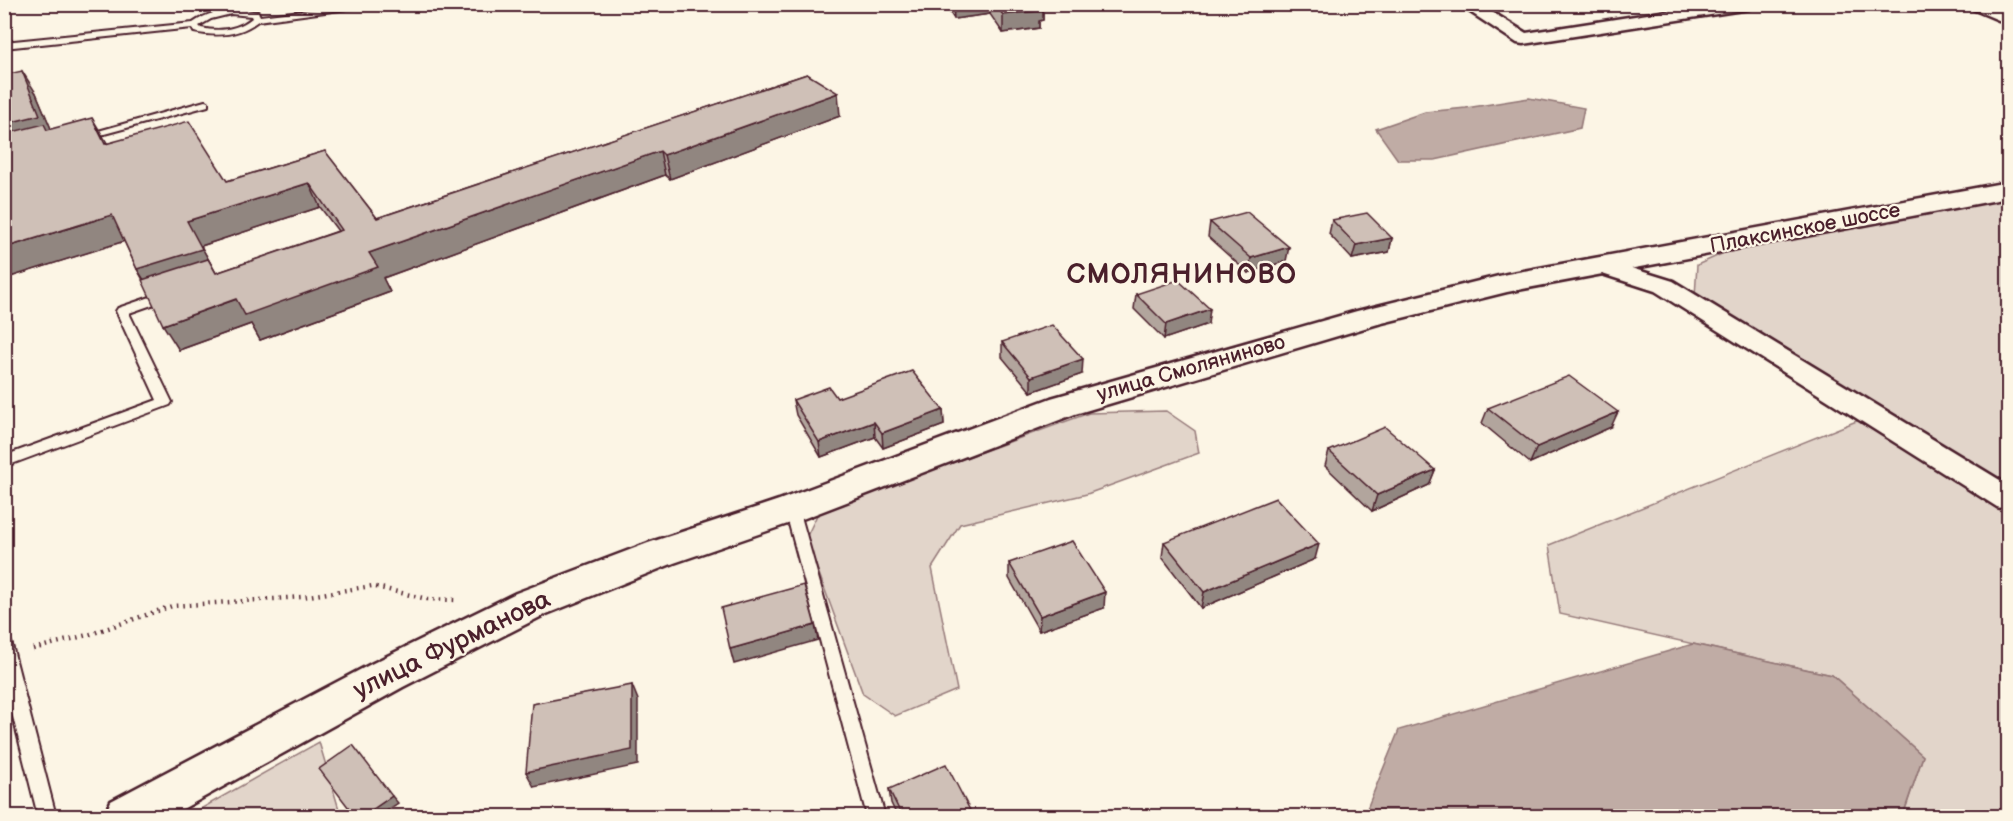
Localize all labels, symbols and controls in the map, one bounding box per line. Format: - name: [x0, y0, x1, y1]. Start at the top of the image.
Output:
- street label: Плаксинское шоссе: [1708, 197, 1903, 259]
- district label: СМОЛЯНИНОВО: [1066, 259, 1298, 291]
- street label: улица Смоляниново: [1094, 329, 1288, 407]
- street label: улица Фурманова: [348, 584, 556, 706]

